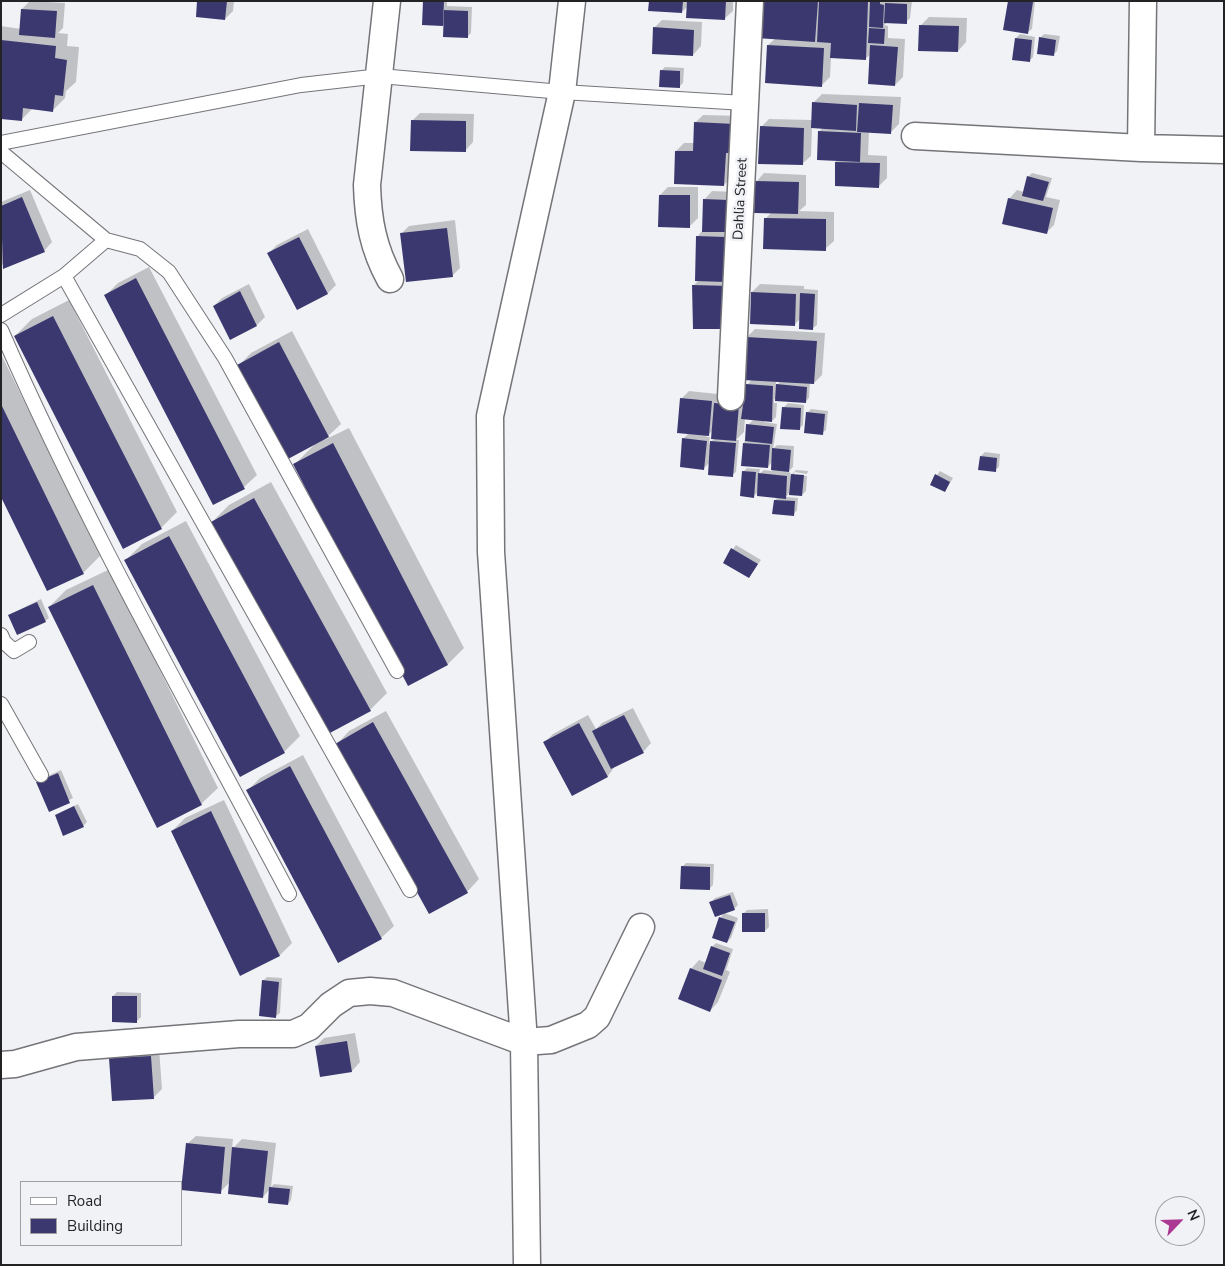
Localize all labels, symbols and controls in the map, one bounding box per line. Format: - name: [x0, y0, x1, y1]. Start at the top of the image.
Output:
- street label: Dahlia Street: [730, 157, 752, 241]
- legend: [20, 1181, 182, 1246]
- text: Road: [67, 1191, 102, 1211]
- north arrow: [1155, 1196, 1205, 1246]
- text: N: [1182, 1206, 1204, 1224]
- text: Building: [67, 1216, 123, 1236]

